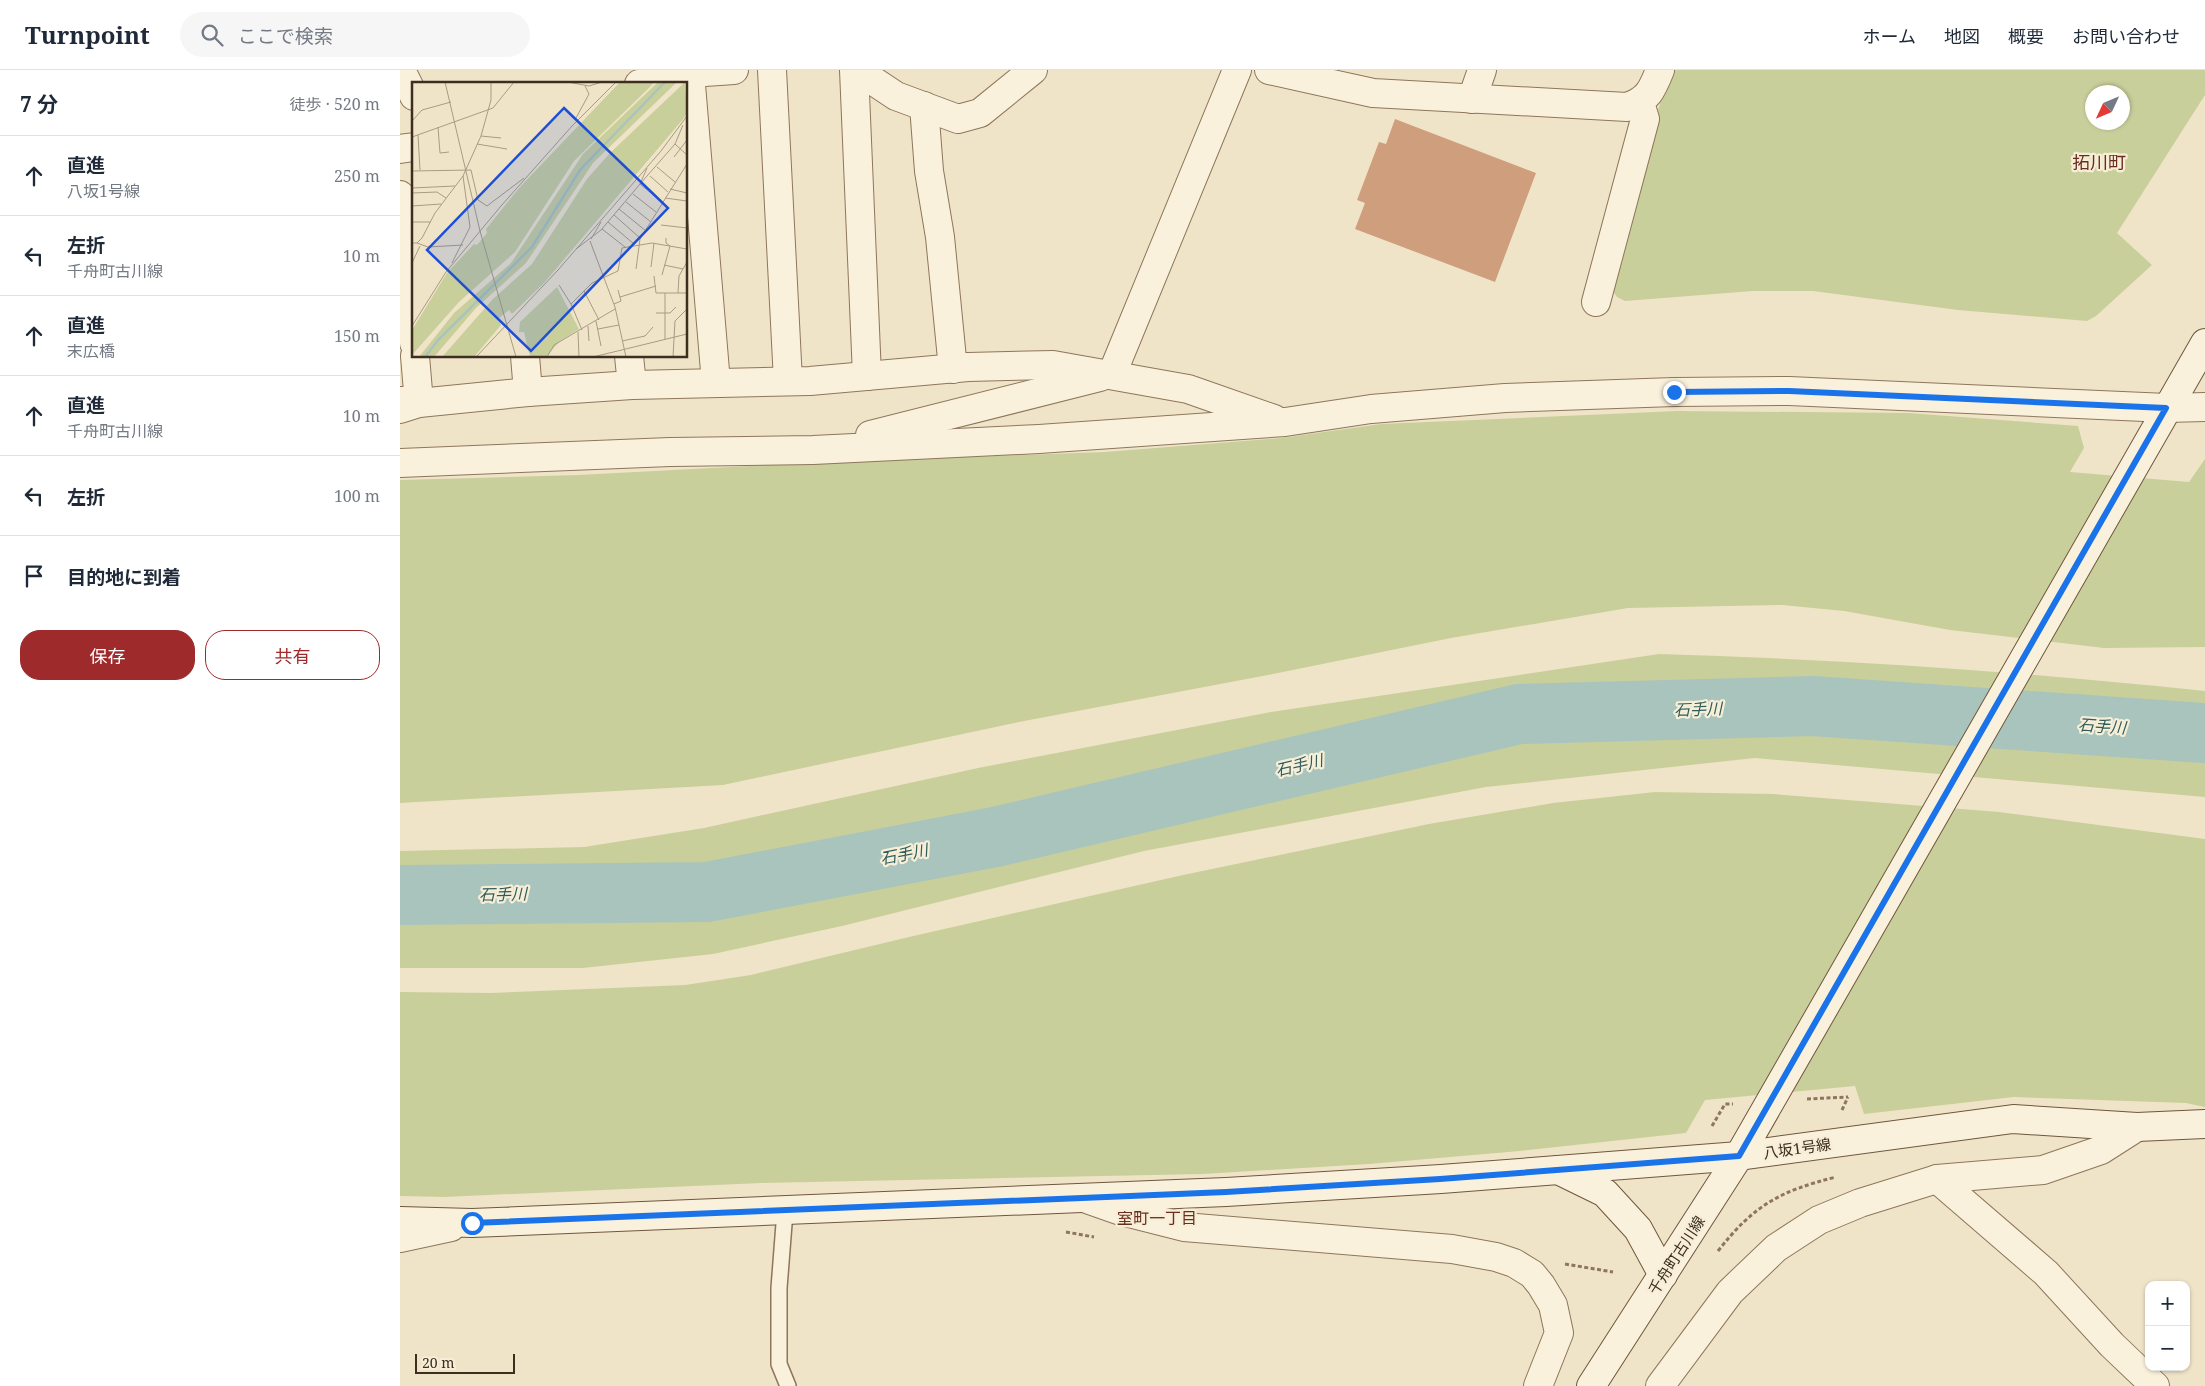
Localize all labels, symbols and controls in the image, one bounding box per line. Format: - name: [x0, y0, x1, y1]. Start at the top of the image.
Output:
- search box: [180, 12, 530, 57]
- text: Turnpoint: [25, 18, 150, 51]
- icon: search: [198, 21, 226, 49]
- text: ここで検索: [238, 23, 333, 49]
- text: ホーム: [1863, 24, 1916, 48]
- text: 地図: [1944, 24, 1980, 48]
- text: 概要: [2008, 24, 2044, 48]
- text: お問い合わせ: [2072, 24, 2180, 48]
- inset map: [412, 82, 688, 358]
- north arrow: [2085, 85, 2130, 130]
- text: 7 分: [20, 90, 58, 118]
- text: 徒歩 · 520 m: [290, 93, 380, 115]
- district label: 拓川町: [2072, 150, 2126, 174]
- text: 直進: [67, 152, 105, 178]
- icon: ahead: [20, 162, 48, 190]
- text: 250 m: [334, 165, 380, 187]
- text: 八坂1号線: [67, 180, 140, 202]
- text: 左折: [67, 232, 105, 258]
- icon: left: [20, 242, 48, 270]
- text: 10 m: [343, 245, 380, 267]
- text: 千舟町古川線: [67, 260, 163, 282]
- text: 直進: [67, 312, 105, 338]
- icon: ahead: [20, 322, 48, 350]
- text: 150 m: [334, 325, 380, 347]
- text: 末広橋: [67, 340, 115, 362]
- route end: [1663, 381, 1686, 404]
- text: 直進: [67, 392, 105, 418]
- icon: ahead: [20, 402, 48, 430]
- text: 10 m: [343, 405, 380, 427]
- text: 千舟町古川線: [67, 420, 163, 442]
- icon: left: [20, 482, 48, 510]
- text: 左折: [67, 484, 105, 510]
- text: 100 m: [334, 485, 380, 507]
- icon: arrive: [20, 562, 48, 590]
- text: 目的地に到着: [67, 564, 181, 590]
- button: 保存: [20, 630, 195, 680]
- button: 共有: [205, 630, 380, 680]
- water label: 石手川: [1674, 697, 1724, 721]
- water label: 石手川: [2077, 713, 2129, 739]
- water label: 石手川: [1273, 748, 1327, 781]
- water label: 石手川: [878, 838, 932, 869]
- water label: 石手川: [479, 883, 529, 905]
- street label: 八坂1号線: [1762, 1133, 1832, 1163]
- district label: 室町一丁目: [1117, 1207, 1197, 1229]
- route start: [461, 1212, 484, 1235]
- street label: 千舟町古川線: [1643, 1212, 1709, 1298]
- map controls: [2145, 1281, 2190, 1371]
- button: +: [2145, 1281, 2190, 1326]
- button: −: [2145, 1326, 2190, 1371]
- scale bar: [415, 1351, 515, 1374]
- text: 20 m: [422, 1353, 455, 1372]

